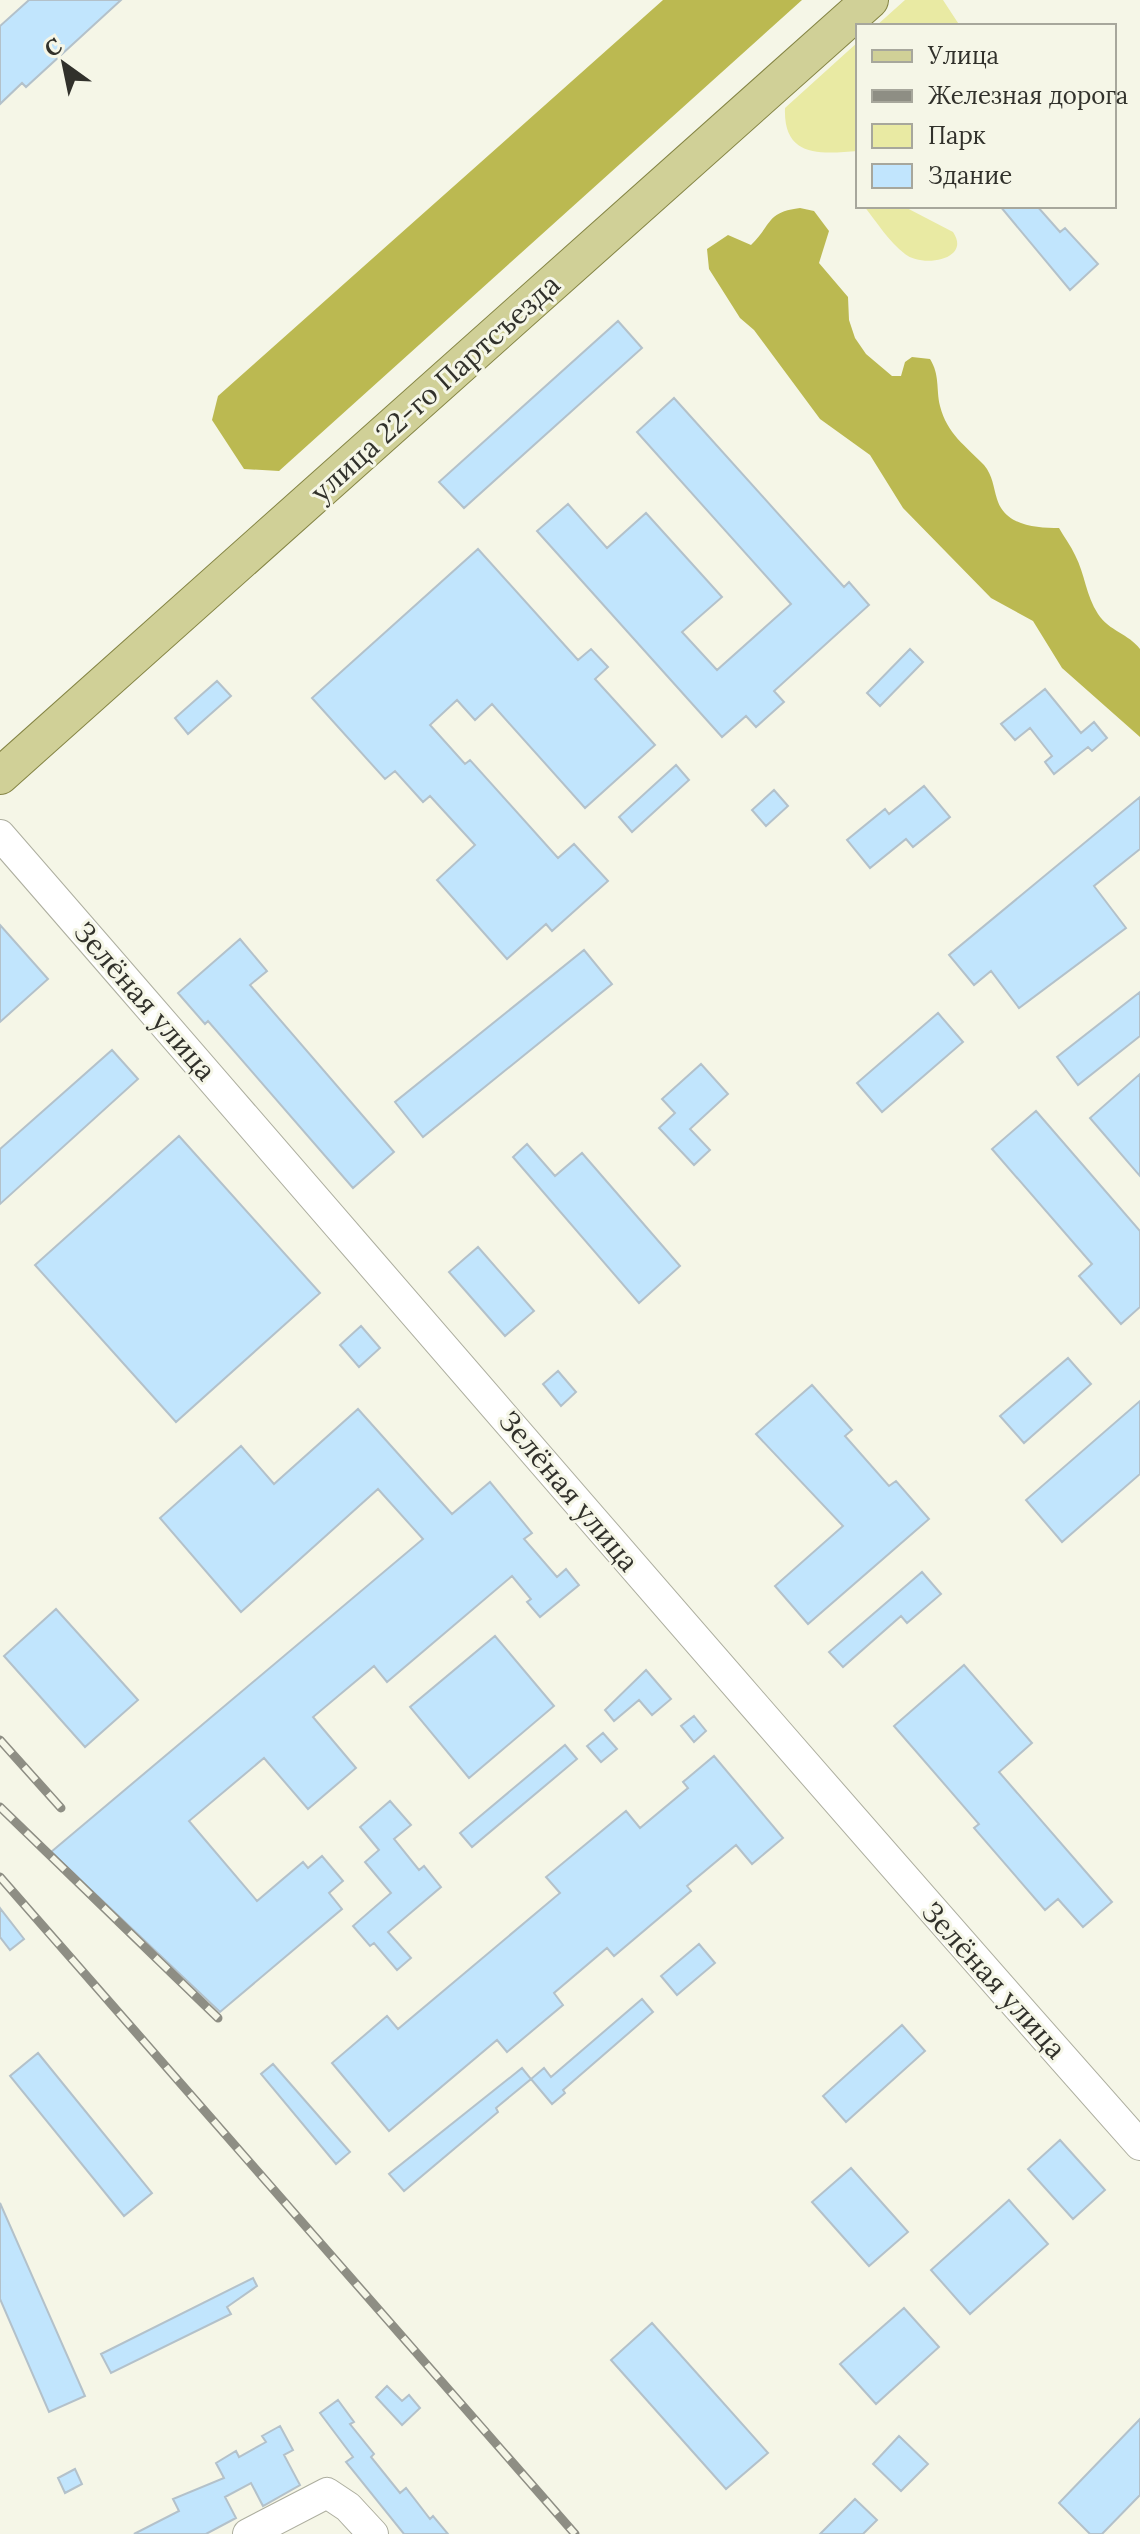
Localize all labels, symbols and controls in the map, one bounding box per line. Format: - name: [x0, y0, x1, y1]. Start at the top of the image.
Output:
- north arrow: [24, 24, 104, 104]
- legend: [856, 24, 1116, 208]
- text: С: [39, 31, 67, 63]
- text: Улица: [927, 40, 999, 71]
- text: Железная дорога: [928, 80, 1128, 111]
- text: Парк: [928, 120, 986, 151]
- text: Здание: [928, 160, 1012, 191]
- street label: улица 22-го Партсъезда: [303, 266, 567, 510]
- street label: Зелёная улица: [66, 914, 224, 1088]
- street label: Зелёная улица: [491, 1403, 647, 1579]
- street label: Зелёная улица: [914, 1894, 1074, 2066]

